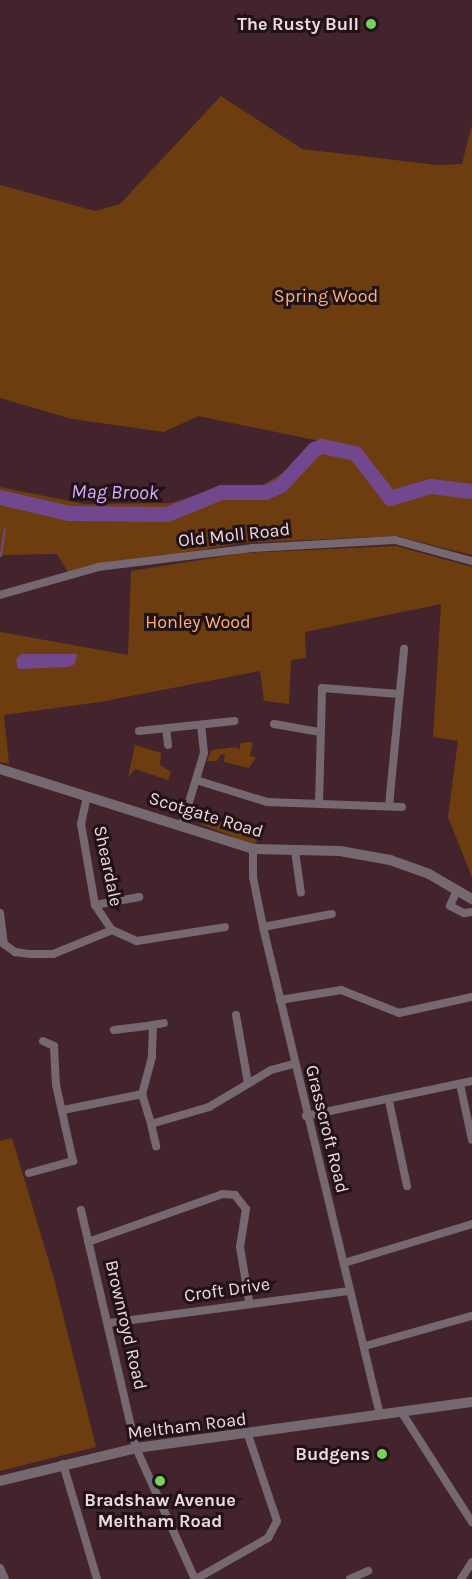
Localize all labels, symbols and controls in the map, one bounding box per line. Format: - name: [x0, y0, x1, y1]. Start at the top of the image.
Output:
- place label: The Rusty Bull: [237, 13, 359, 35]
- marker: The Rusty Bull: [364, 17, 378, 31]
- park label: Spring Wood: [274, 285, 378, 307]
- water label: Mag Brook: [71, 479, 159, 505]
- street label: Old Moll Road: [177, 518, 291, 552]
- park label: Honley Wood: [145, 611, 251, 633]
- street label: Scotgate Road: [146, 787, 266, 843]
- street label: Sheardale: [89, 824, 127, 908]
- street label: Grasscroft Road: [301, 1063, 353, 1195]
- street label: Brownroyd Road: [101, 1258, 151, 1392]
- street label: Croft Drive: [183, 1273, 271, 1307]
- street label: Meltham Road: [126, 1408, 248, 1444]
- place label: Budgens: [295, 1443, 370, 1465]
- marker: Budgens: [375, 1447, 389, 1461]
- marker: Bradshaw Avenue Meltham Road: [153, 1474, 167, 1488]
- place label: Bradshaw Avenue Meltham Road: [84, 1490, 236, 1532]

